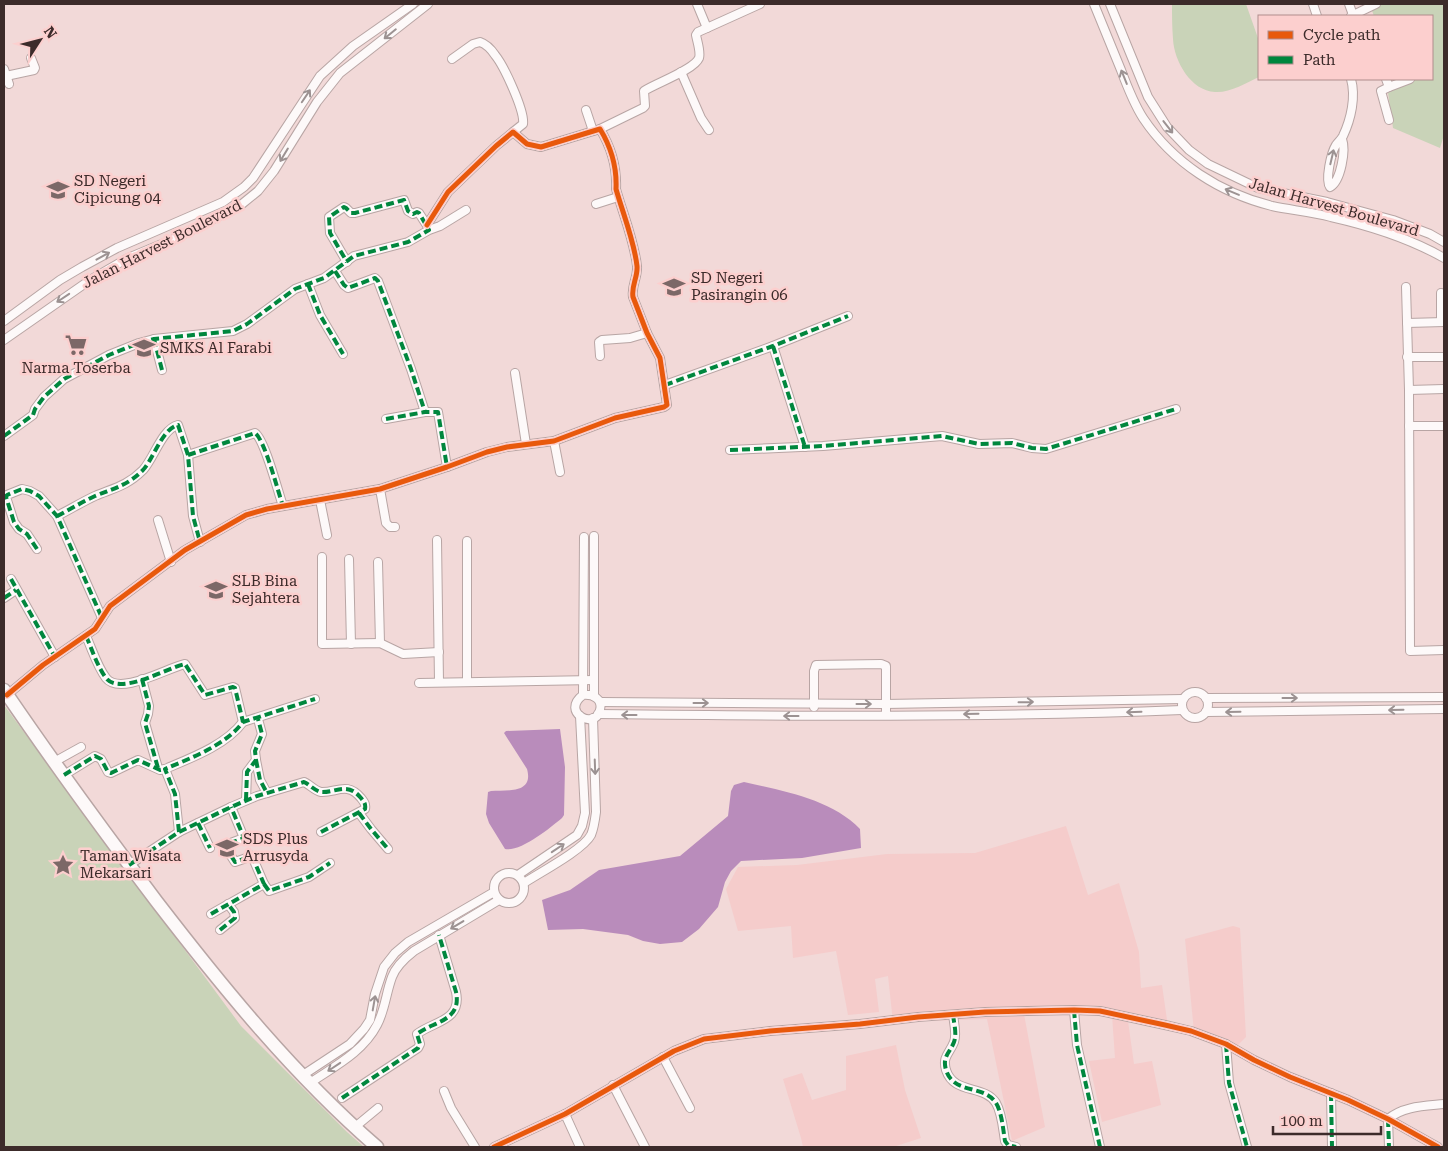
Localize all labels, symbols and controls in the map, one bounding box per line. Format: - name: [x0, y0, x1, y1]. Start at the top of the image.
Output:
- north arrow: [15, 15, 65, 65]
- legend: [1258, 15, 1433, 80]
- text: N: [41, 23, 60, 42]
- text: Cycle path: [1303, 26, 1381, 44]
- one-way arrow: [384, 29, 397, 40]
- text: Path: [1303, 51, 1336, 69]
- one-way arrow: [1118, 70, 1128, 85]
- one-way arrow: [301, 90, 311, 104]
- one-way arrow: [1162, 120, 1173, 133]
- one-way arrow: [278, 147, 288, 161]
- one-way arrow: [1328, 150, 1337, 166]
- place label: SD Negeri Cipicung 04: [74, 172, 161, 207]
- street label: Jalan Harvest Boulevard: [1247, 174, 1421, 240]
- school or university icon: SD Negeri Cipicung 04: [45, 177, 71, 203]
- one-way arrow: [1225, 186, 1240, 196]
- street label: Jalan Harvest Boulevard: [79, 196, 245, 292]
- one-way arrow: [95, 250, 109, 260]
- place label: SD Negeri Pasirangin 06: [691, 269, 788, 304]
- school or university icon: SD Negeri Pasirangin 06: [661, 274, 687, 300]
- one-way arrow: [57, 293, 71, 303]
- supermarket icon: Narma Toserba: [63, 332, 89, 358]
- school or university icon: SMKS Al Farabi: [131, 335, 157, 361]
- place label: SMKS Al Farabi: [160, 339, 272, 357]
- place label: Narma Toserba: [21, 359, 131, 377]
- place label: SLB Bina Sejahtera: [232, 572, 300, 607]
- school or university icon: SLB Bina Sejahtera: [203, 577, 229, 603]
- one-way arrow: [1282, 693, 1298, 703]
- one-way arrow: [1018, 697, 1034, 707]
- one-way arrow: [693, 698, 709, 707]
- one-way arrow: [855, 699, 871, 709]
- one-way arrow: [1388, 705, 1404, 715]
- one-way arrow: [1225, 707, 1242, 717]
- one-way arrow: [1126, 708, 1142, 717]
- one-way arrow: [964, 709, 980, 719]
- one-way arrow: [621, 710, 638, 720]
- one-way arrow: [784, 711, 800, 721]
- one-way arrow: [590, 759, 599, 775]
- place label: SDS Plus Arrusyda: [243, 830, 308, 865]
- school or university icon: SDS Plus Arrusyda: [214, 835, 240, 861]
- one-way arrow: [551, 843, 565, 853]
- place label: Taman Wisata Mekarsari: [80, 847, 181, 882]
- place icon: Taman Wisata Mekarsari: [50, 852, 76, 878]
- one-way arrow: [450, 920, 464, 930]
- one-way arrow: [369, 996, 379, 1012]
- one-way arrow: [327, 1062, 341, 1072]
- scale bar: [1273, 1104, 1380, 1136]
- text: 100 m: [1280, 1112, 1323, 1130]

